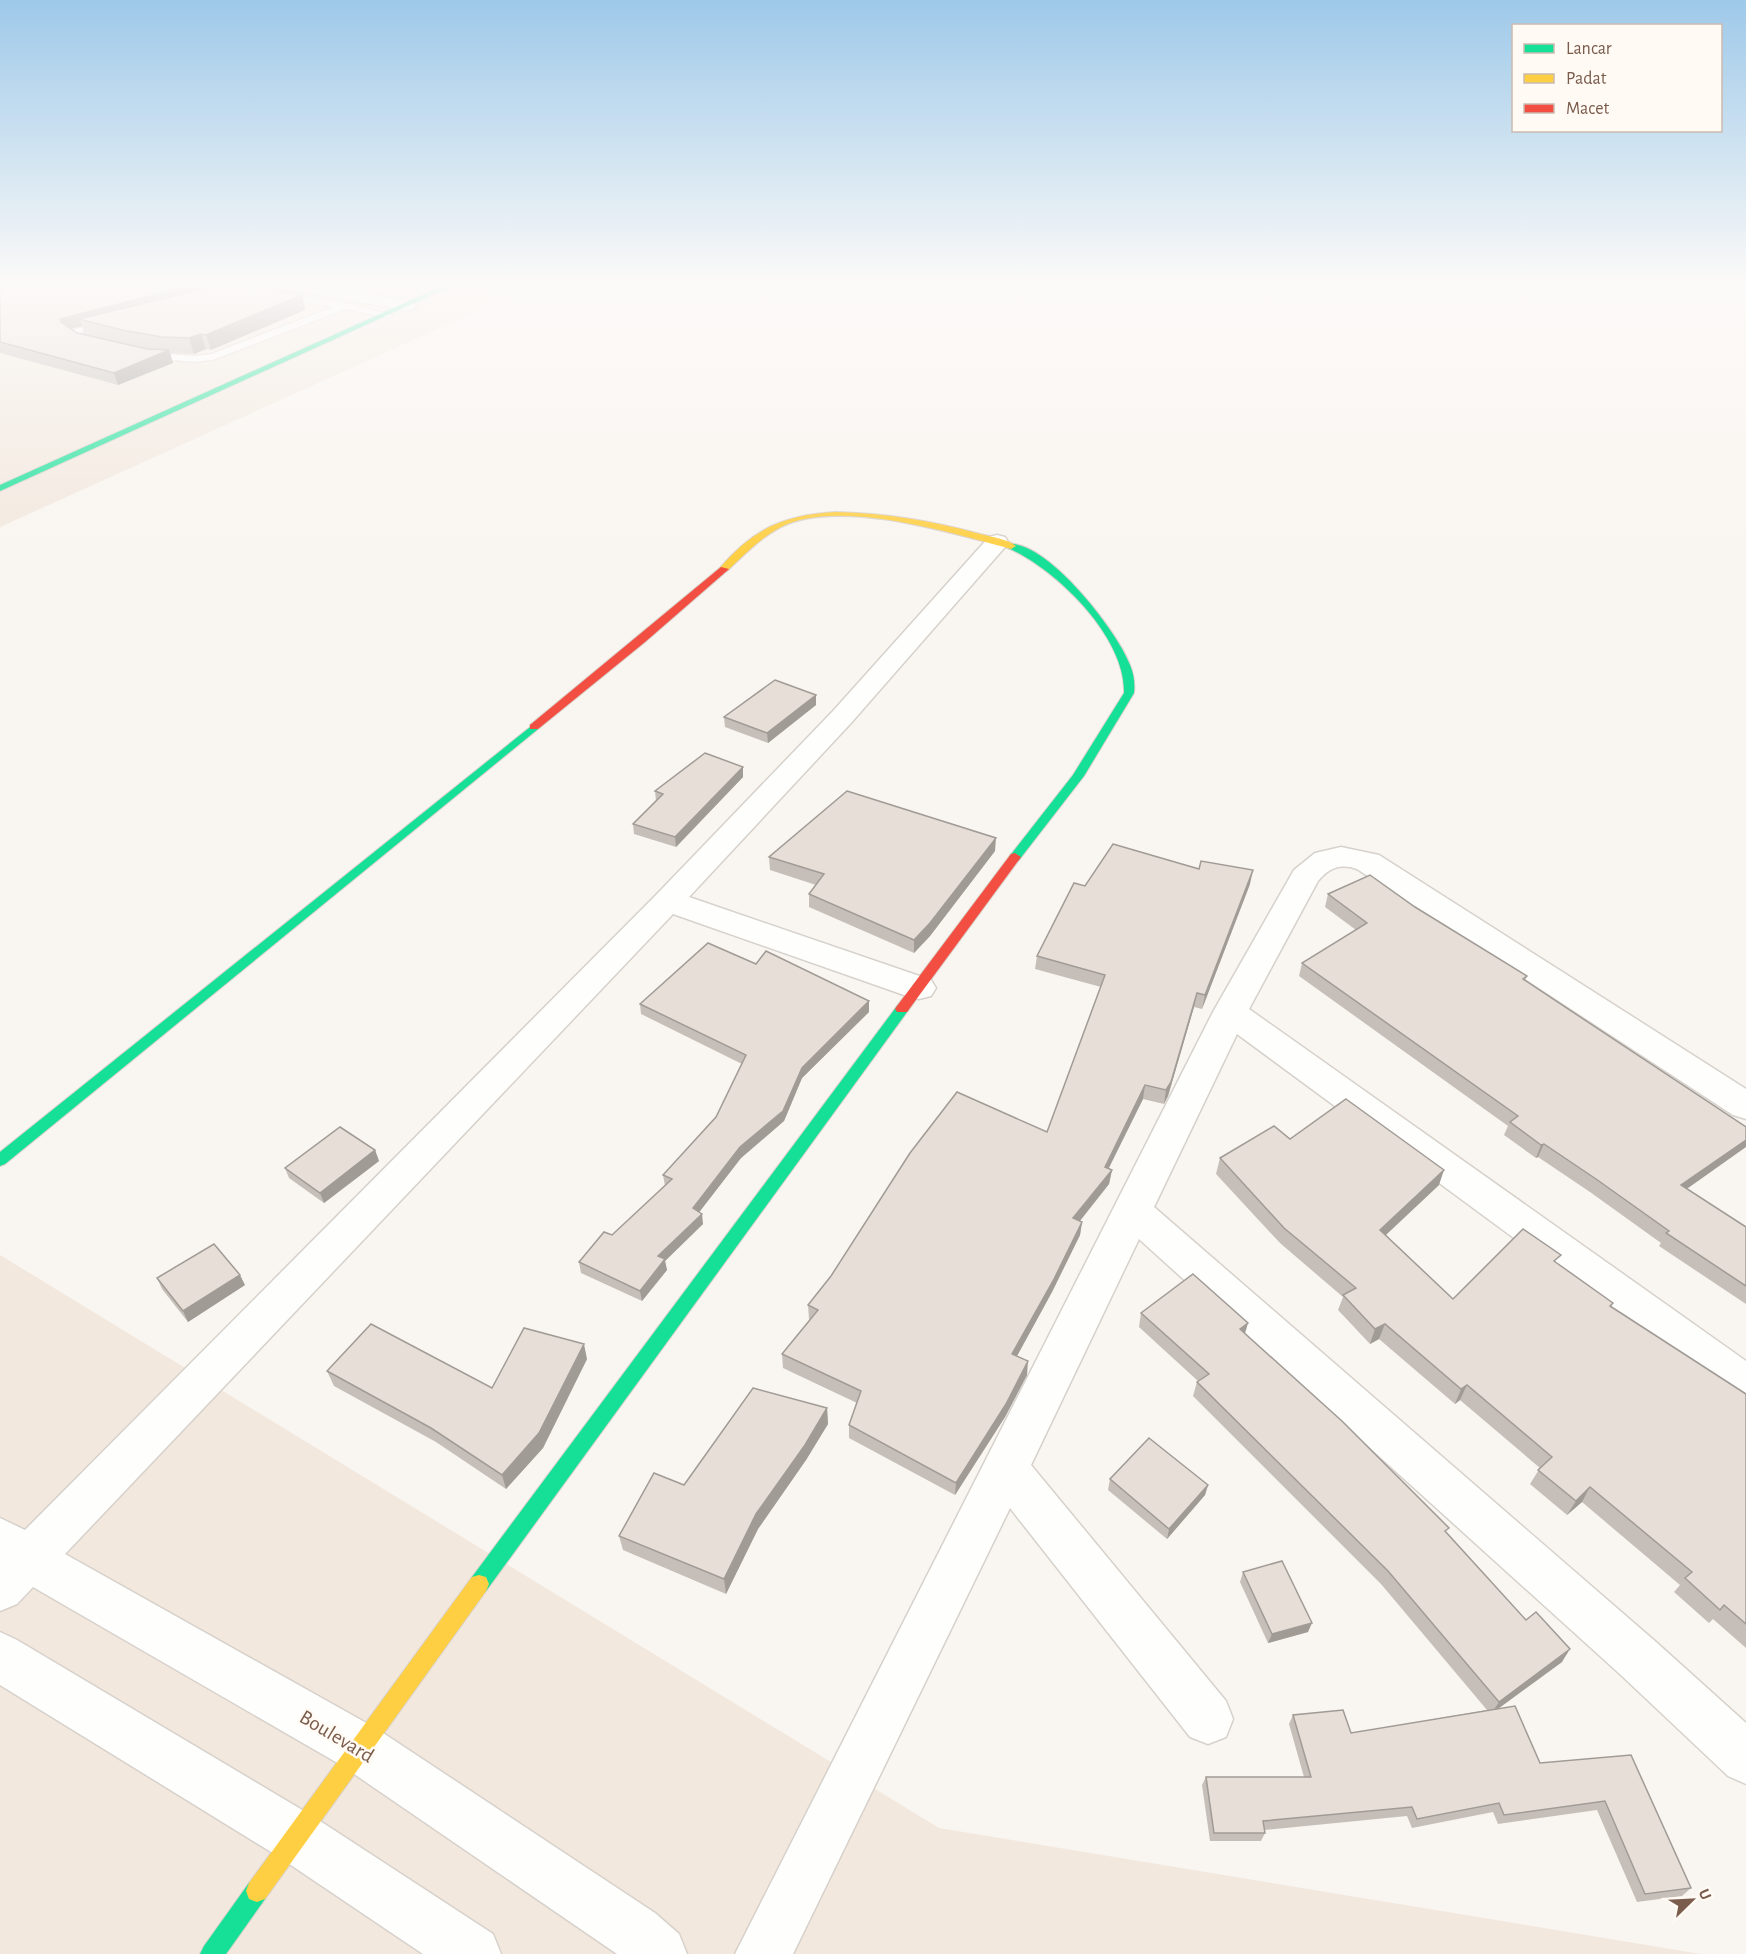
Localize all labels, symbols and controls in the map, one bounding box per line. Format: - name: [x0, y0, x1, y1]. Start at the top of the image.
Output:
- legend: [1512, 24, 1722, 132]
- text: Lancar: [1566, 40, 1612, 58]
- text: Padat: [1566, 70, 1607, 88]
- text: Macet: [1566, 100, 1610, 118]
- street label: Boulevard: [296, 1706, 378, 1767]
- north arrow: [1662, 1870, 1722, 1930]
- text: U: [1695, 1886, 1714, 1902]

